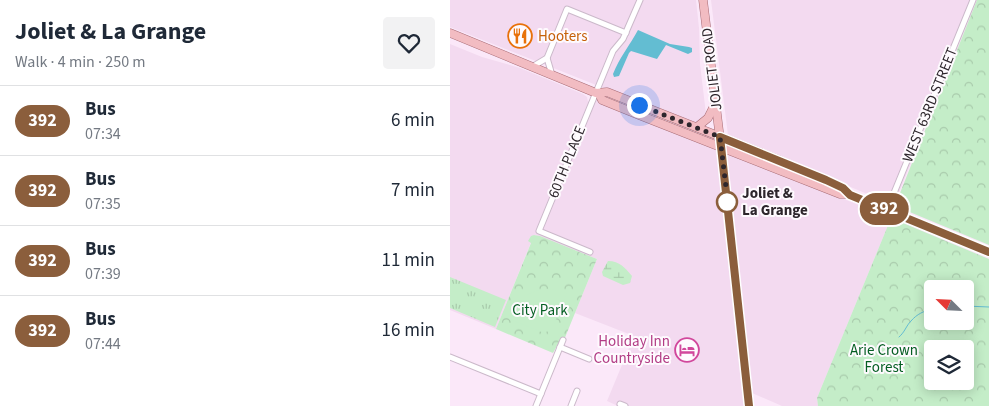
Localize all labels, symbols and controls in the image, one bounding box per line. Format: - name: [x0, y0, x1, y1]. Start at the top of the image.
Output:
- text: Joliet & La Grange: [15, 14, 206, 49]
- button: heart: [383, 17, 435, 69]
- restaurant icon: Hooters: [507, 23, 533, 49]
- place label: Hooters: [538, 26, 588, 47]
- street label: JOLIET ROAD: [697, 27, 727, 111]
- street label: WEST 63RD STREET: [897, 44, 963, 166]
- text: Walk · 4 min · 250 m: [15, 51, 146, 73]
- your location: [627, 93, 652, 118]
- text: Bus: [85, 96, 116, 123]
- text: 6 min: [391, 107, 435, 134]
- text: 392: [28, 108, 57, 133]
- text: 07:34: [85, 123, 121, 145]
- street label: 60TH PLACE: [543, 123, 591, 201]
- text: Bus: [85, 166, 116, 193]
- text: 7 min: [391, 177, 435, 204]
- text: 392: [28, 178, 57, 203]
- place label: Joliet & La Grange: [742, 183, 808, 221]
- marker: Joliet & La Grange: [716, 191, 738, 213]
- text: 07:35: [85, 193, 121, 215]
- line badge: 392: [855, 193, 913, 225]
- text: 392: [870, 196, 898, 221]
- text: Bus: [85, 236, 116, 263]
- text: 11 min: [381, 247, 435, 274]
- text: 392: [28, 248, 57, 273]
- text: 07:39: [85, 263, 121, 285]
- north arrow: [924, 280, 974, 330]
- map controls: [924, 280, 974, 390]
- park label: City Park: [512, 300, 568, 321]
- text: Bus: [85, 306, 116, 333]
- text: 16 min: [381, 317, 435, 344]
- text: 392: [28, 318, 57, 343]
- place label: Holiday Inn Countryside: [594, 331, 670, 369]
- text: 07:44: [85, 333, 121, 355]
- hotel icon: Holiday Inn Countryside: [674, 337, 700, 363]
- park label: Arie Crown Forest: [850, 340, 918, 378]
- button: layers: [924, 340, 974, 390]

